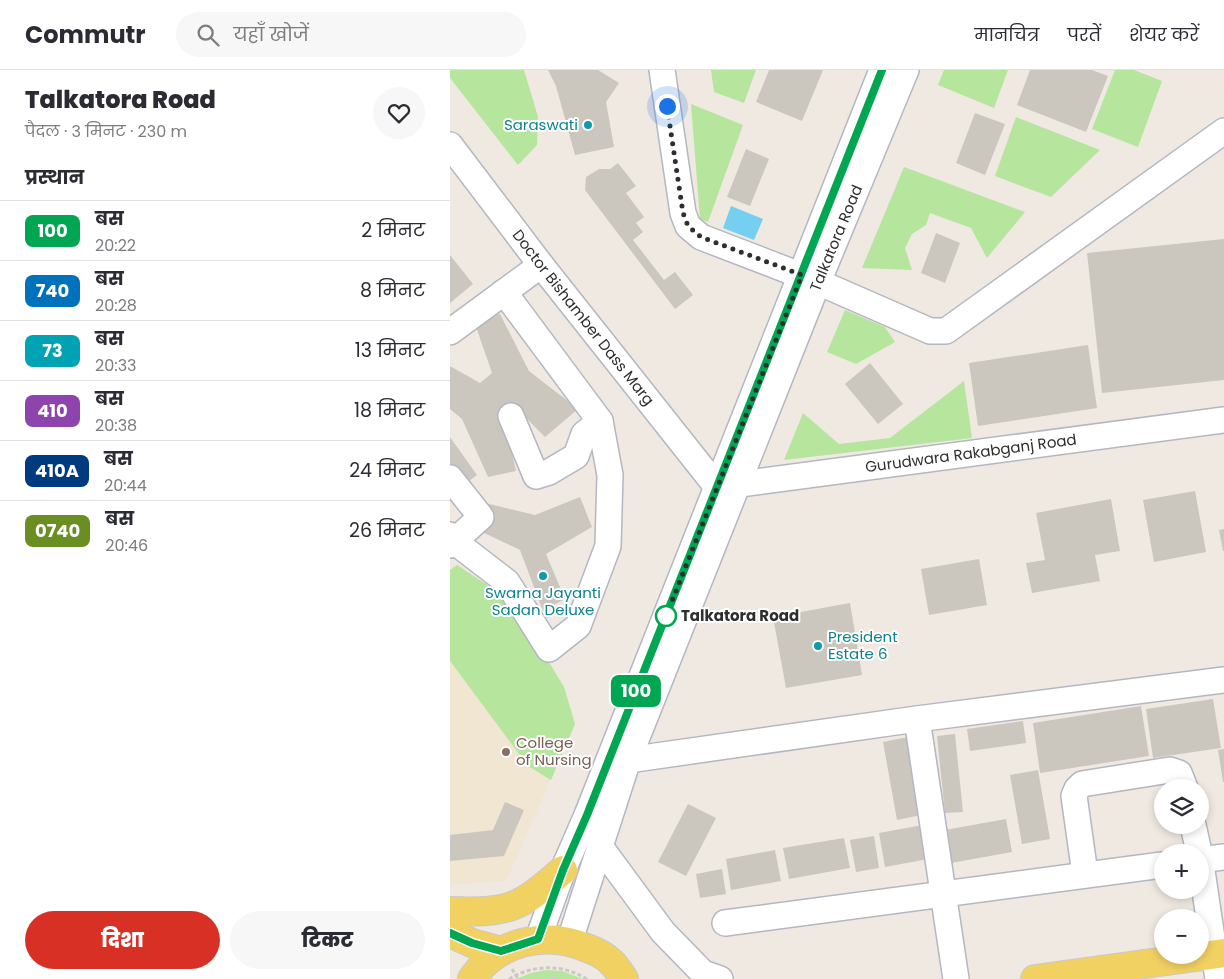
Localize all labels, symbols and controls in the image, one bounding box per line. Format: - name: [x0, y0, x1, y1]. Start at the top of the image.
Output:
- search box: [176, 12, 526, 57]
- text: Commutr: [25, 18, 146, 51]
- icon: search: [194, 21, 222, 49]
- text: यहाँ खोजें: [234, 21, 309, 48]
- text: मानचित्र: [974, 22, 1039, 47]
- text: परतें: [1067, 22, 1101, 47]
- text: शेयर करें: [1129, 22, 1199, 47]
- text: Talkatora Road: [25, 83, 216, 116]
- button: heart: [373, 87, 425, 139]
- your location: [655, 94, 680, 119]
- place label: Saraswati: [504, 114, 578, 135]
- marker: Saraswati: [582, 119, 594, 131]
- text: पैदल · 3 मिनट · 230 m: [25, 120, 187, 143]
- text: प्रस्थान: [25, 164, 84, 191]
- street label: Talkatora Road: [804, 181, 867, 294]
- text: बस: [95, 205, 124, 232]
- text: 2 मिनट: [361, 217, 425, 244]
- text: 100: [37, 218, 68, 243]
- street label: Doctor Bishamber Dass Marg: [508, 225, 659, 410]
- text: 20:22: [95, 234, 136, 257]
- text: बस: [95, 265, 124, 292]
- text: 8 मिनट: [360, 277, 425, 304]
- text: 740: [36, 278, 69, 303]
- text: 20:28: [95, 294, 137, 317]
- text: बस: [95, 325, 124, 352]
- text: 13 मिनट: [355, 337, 425, 364]
- text: 73: [42, 338, 63, 363]
- text: 20:33: [95, 354, 137, 377]
- text: बस: [95, 385, 124, 412]
- text: 18 मिनट: [354, 397, 425, 424]
- text: 410: [37, 398, 68, 423]
- text: 20:38: [95, 414, 137, 437]
- street label: Gurudwara Rakabganj Road: [864, 429, 1078, 477]
- text: बस: [104, 445, 133, 472]
- text: 24 मिनट: [349, 457, 425, 484]
- text: 410A: [35, 458, 79, 483]
- text: 20:44: [104, 474, 147, 497]
- text: बस: [105, 505, 134, 532]
- text: 26 मिनट: [349, 517, 425, 544]
- text: 0740: [35, 518, 80, 543]
- text: 20:46: [105, 534, 148, 557]
- marker: Swarna Jayanti Sadan Deluxe: [537, 570, 549, 582]
- place label: Swarna Jayanti Sadan Deluxe: [485, 582, 601, 620]
- marker: Talkatora Road: [655, 605, 677, 627]
- place label: Talkatora Road: [681, 605, 799, 626]
- place label: President Estate 6: [828, 626, 898, 664]
- marker: President Estate 6: [812, 640, 824, 652]
- line badge: 100: [607, 675, 665, 707]
- text: 100: [621, 678, 651, 703]
- place label: College of Nursing: [516, 732, 592, 770]
- marker: College of Nursing: [500, 746, 512, 758]
- map controls: [1154, 779, 1209, 964]
- button: layers: [1154, 779, 1209, 834]
- button: +: [1154, 844, 1209, 899]
- button: −: [1154, 909, 1209, 964]
- button: दिशा: [25, 911, 220, 969]
- button: टिकट: [230, 911, 425, 969]

